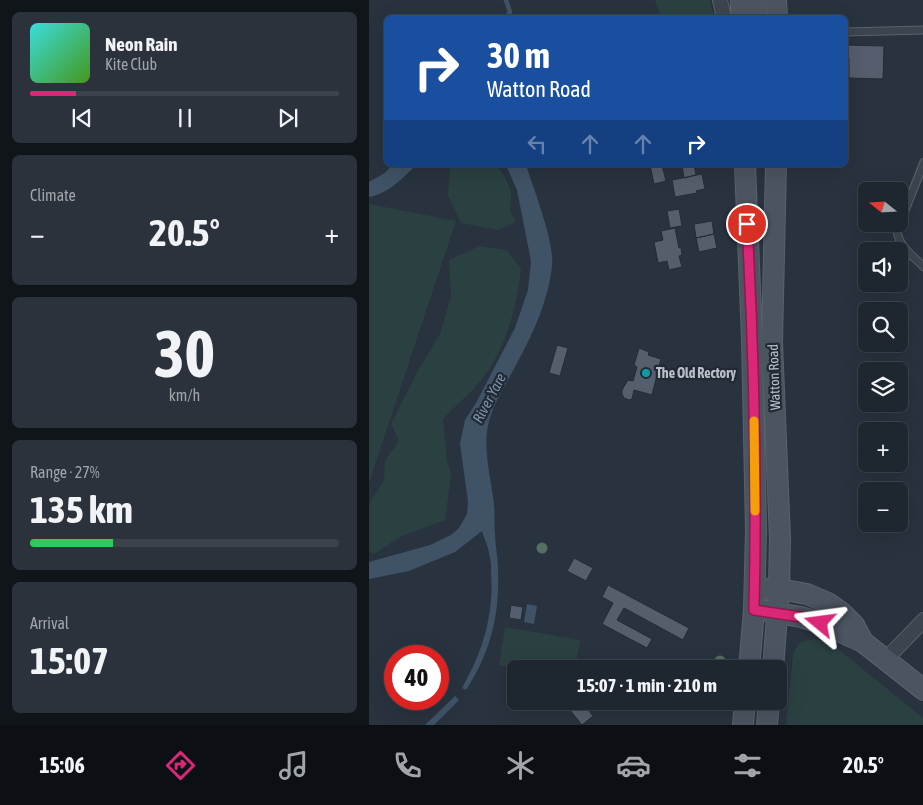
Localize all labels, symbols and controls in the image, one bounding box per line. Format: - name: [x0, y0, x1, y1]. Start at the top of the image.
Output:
- text: Neon Rain: [105, 33, 177, 55]
- icon: right: [404, 35, 469, 100]
- text: 30 m: [487, 35, 550, 75]
- text: Kite Club: [105, 55, 157, 73]
- text: Watton Road: [487, 76, 591, 102]
- icon: previous: [68, 104, 96, 132]
- icon: pause: [171, 104, 199, 132]
- icon: next: [274, 104, 302, 132]
- icon: left: [523, 130, 551, 158]
- icon: ahead: [576, 130, 604, 158]
- icon: ahead: [629, 130, 657, 158]
- icon: right: [682, 130, 710, 158]
- north arrow: [858, 182, 908, 232]
- map controls: [858, 182, 908, 532]
- text: Climate: [30, 186, 76, 204]
- pin: [726, 203, 768, 245]
- icon: arrive: [733, 210, 761, 238]
- text: 20.5°: [149, 211, 220, 254]
- text: −: [30, 217, 45, 249]
- text: +: [324, 217, 339, 249]
- button: sound: [858, 242, 908, 292]
- button: search: [858, 302, 908, 352]
- text: 30: [154, 316, 215, 391]
- street label: Watton Road: [765, 344, 783, 410]
- button: layers: [858, 362, 908, 412]
- place label: The Old Rectory: [656, 365, 736, 381]
- marker: The Old Rectory: [640, 367, 652, 379]
- water label: River Yare: [469, 370, 509, 426]
- text: km/h: [169, 386, 200, 404]
- button: +: [858, 422, 908, 472]
- text: Range · 27%: [30, 463, 100, 481]
- button: −: [858, 482, 908, 532]
- text: 135 km: [30, 488, 133, 531]
- position arrow: [793, 596, 845, 648]
- text: Arrival: [30, 614, 69, 632]
- text: 15:07: [30, 639, 109, 682]
- speed limit sign: 40: [384, 645, 449, 710]
- text: 15:07 · 1 min · 210 m: [577, 674, 717, 696]
- icon: directions: [163, 748, 198, 783]
- icon: music: [276, 748, 311, 783]
- icon: phone: [390, 748, 425, 783]
- icon: climate: [503, 748, 538, 783]
- icon: car: [616, 748, 651, 783]
- icon: filters: [730, 748, 765, 783]
- text: 15:06: [39, 752, 85, 778]
- text: 20.5°: [843, 752, 884, 778]

